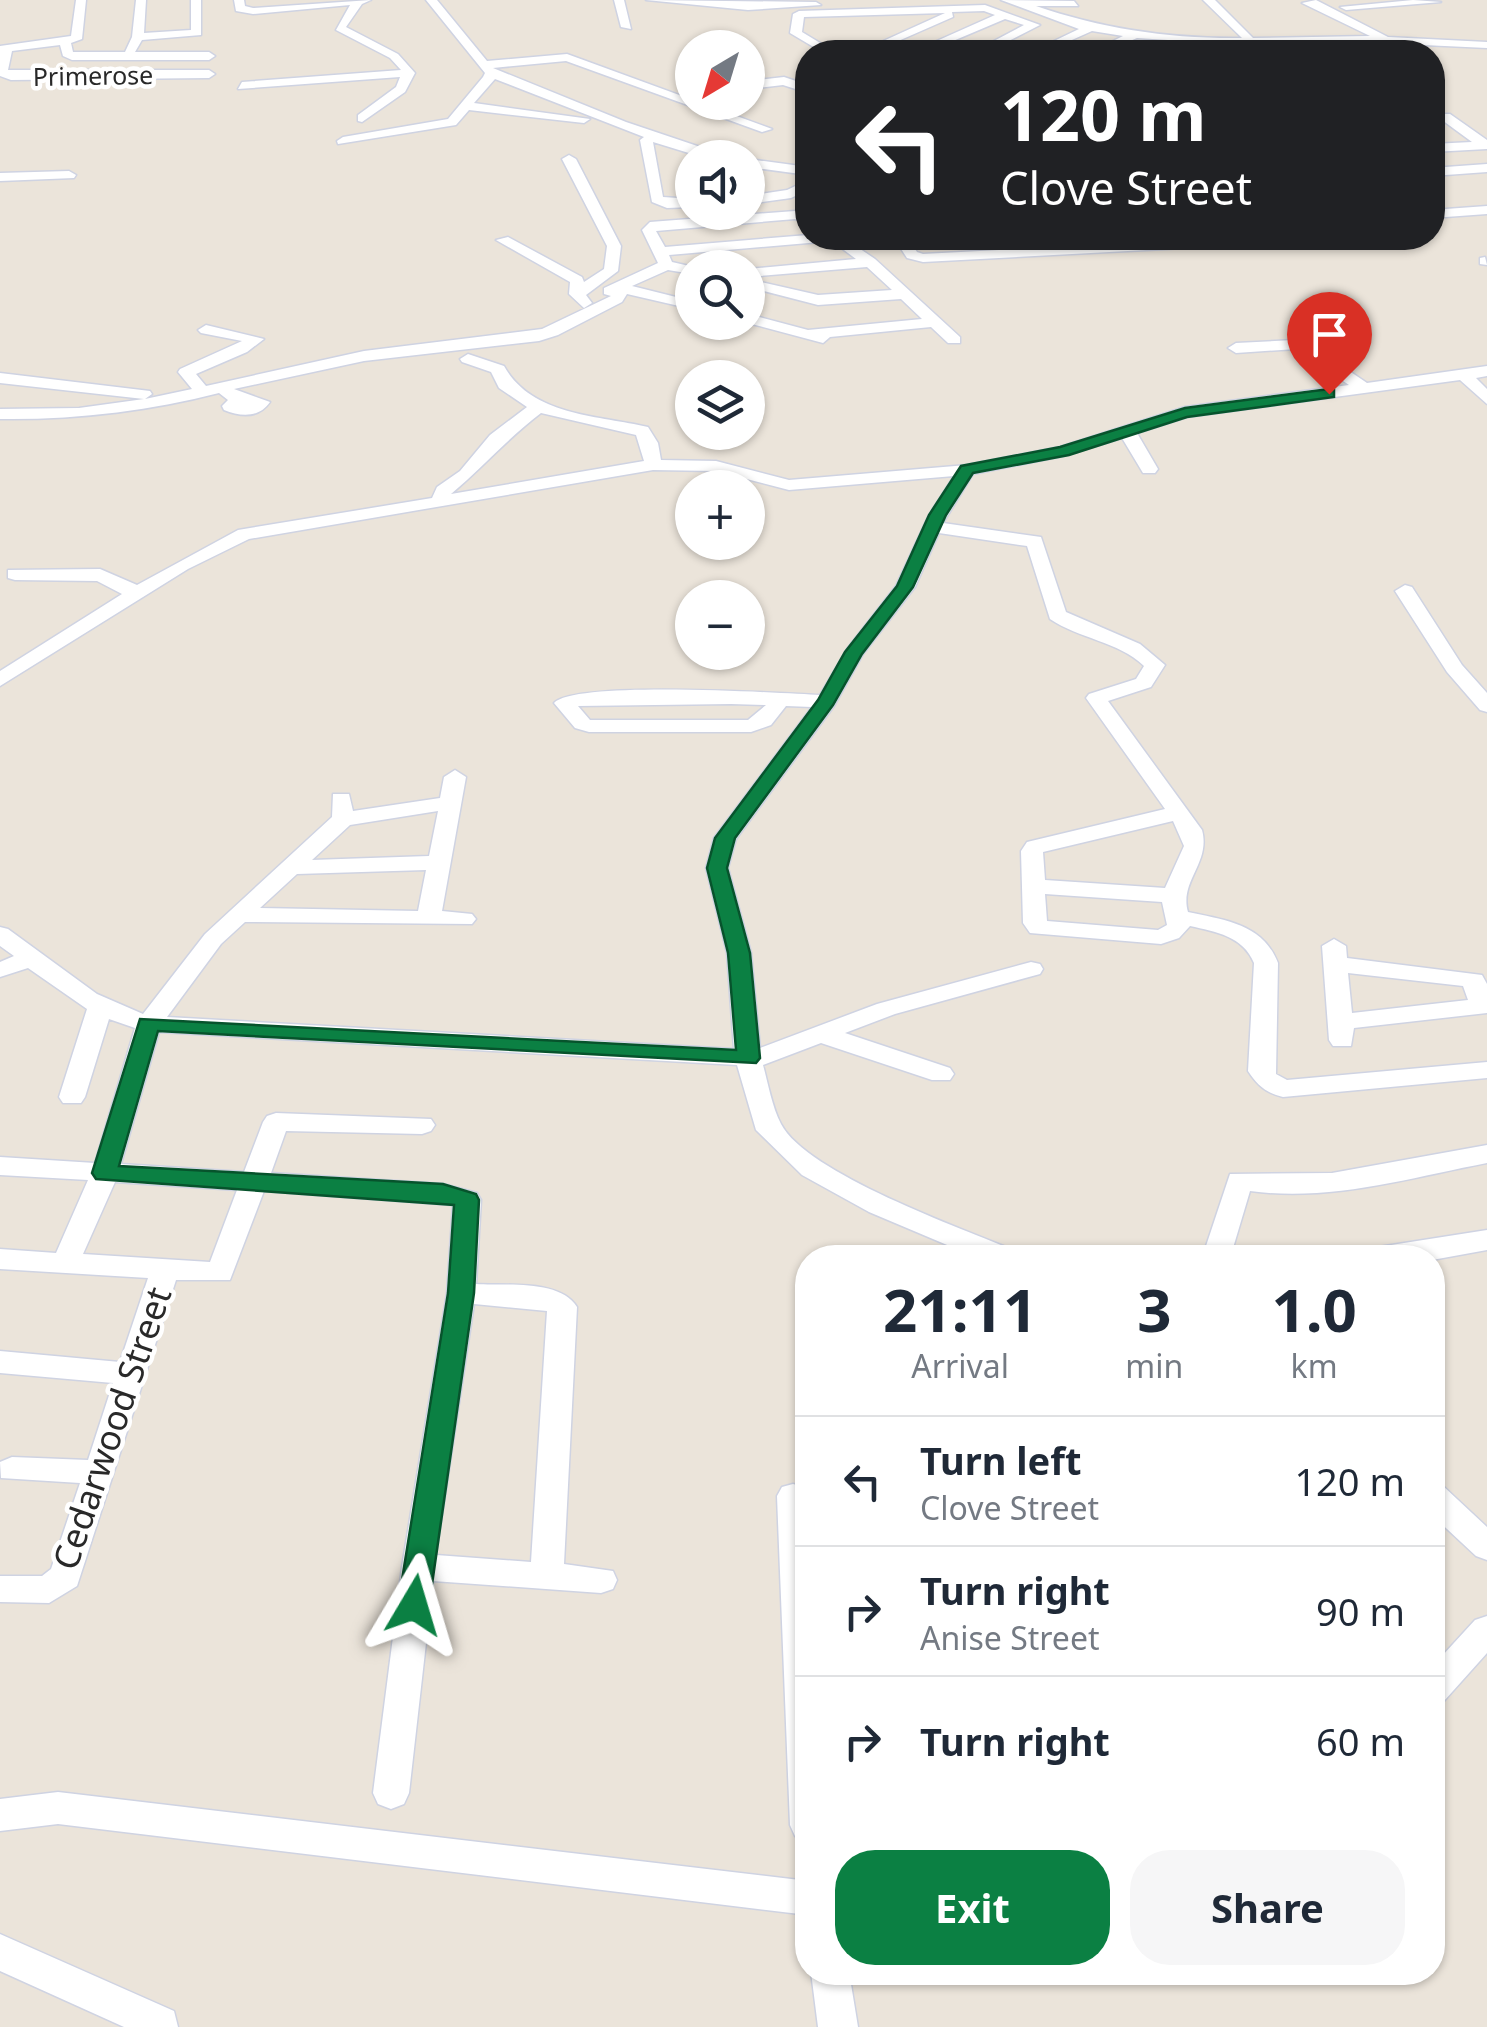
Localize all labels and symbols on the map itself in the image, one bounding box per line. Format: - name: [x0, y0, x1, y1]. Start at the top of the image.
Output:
- north arrow: [675, 30, 765, 120]
- street label: Primerose: [33, 57, 153, 93]
- pin: [1287, 292, 1372, 395]
- street label: Cedarwood Street: [41, 1281, 181, 1575]
- position arrow: [362, 1553, 466, 1657]

